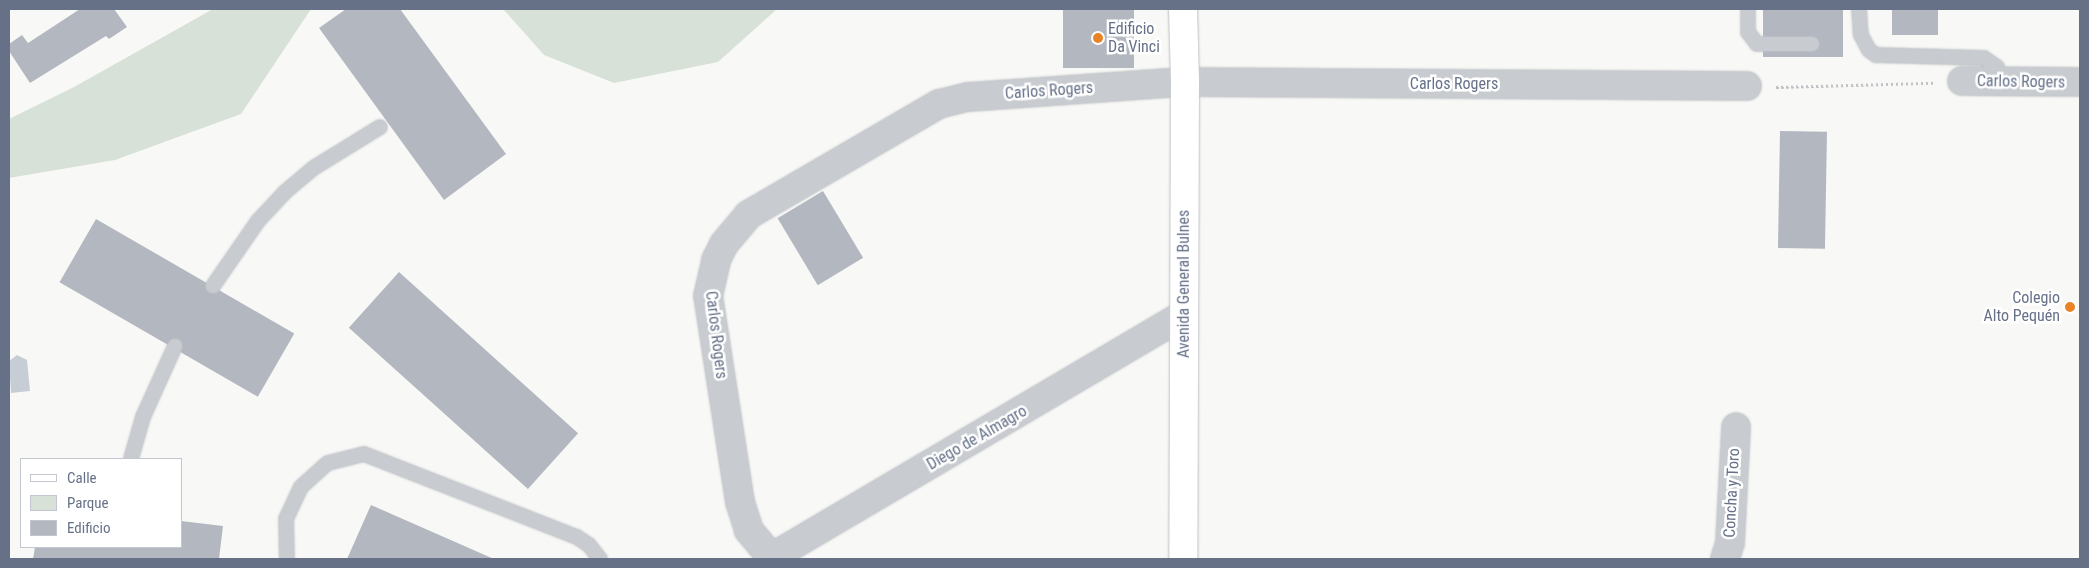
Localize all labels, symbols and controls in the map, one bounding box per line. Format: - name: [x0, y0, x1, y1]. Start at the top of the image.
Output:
- place label: Edificio Da Vinci: [1108, 19, 1160, 57]
- marker: Edificio Da Vinci: [1092, 32, 1104, 44]
- street label: Carlos Rogers: [1977, 72, 2065, 92]
- street label: Carlos Rogers: [1410, 74, 1498, 94]
- street label: Carlos Rogers: [1004, 78, 1094, 104]
- street label: Avenida General Bulnes: [1174, 210, 1194, 358]
- place label: Colegio Alto Pequén: [1984, 288, 2060, 326]
- street label: Carlos Rogers: [701, 290, 731, 380]
- marker: Colegio Alto Pequén: [2064, 301, 2076, 313]
- street label: Diego de Almagro: [924, 402, 1030, 474]
- street label: Concha y Toro: [1720, 448, 1744, 538]
- legend: [20, 458, 182, 548]
- text: Calle: [67, 469, 97, 487]
- text: Parque: [67, 494, 109, 512]
- text: Edificio: [67, 519, 110, 537]

